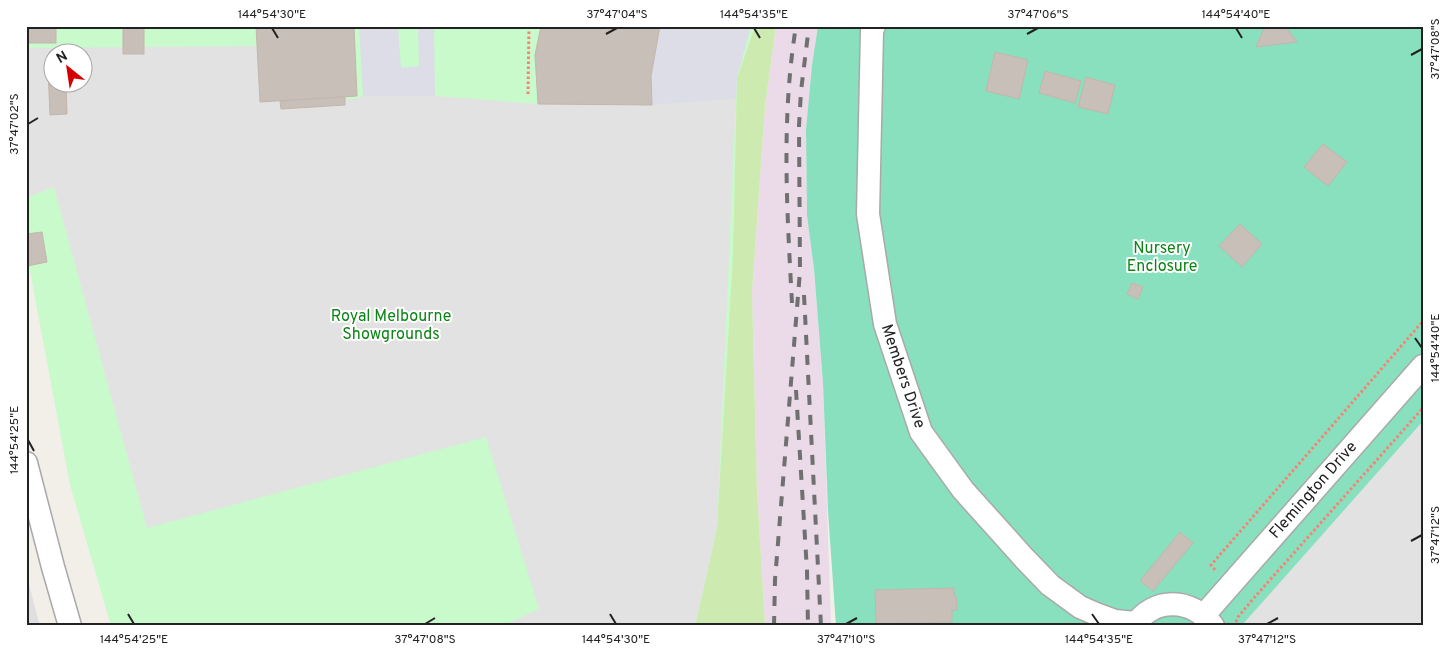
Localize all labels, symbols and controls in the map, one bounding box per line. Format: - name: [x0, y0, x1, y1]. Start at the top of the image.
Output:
- text: 144°54'30"E: [238, 7, 306, 23]
- text: 37°47'04"S: [586, 7, 648, 23]
- text: 144°54'35"E: [720, 7, 788, 23]
- text: 37°47'06"S: [1007, 7, 1069, 23]
- text: 144°54'40"E: [1202, 7, 1270, 23]
- text: 37°47'08"S: [1428, 18, 1444, 80]
- north arrow: [42, 42, 92, 92]
- text: N: [54, 48, 71, 68]
- text: 37°47'02"S: [7, 93, 23, 155]
- park label: Nursery Enclosure: [1127, 239, 1197, 277]
- park label: Royal Melbourne Showgrounds: [331, 307, 451, 345]
- text: 144°54'40"E: [1428, 314, 1444, 382]
- street label: Members Drive: [876, 322, 929, 431]
- text: 144°54'25"E: [7, 406, 23, 474]
- street label: Flemington Drive: [1265, 437, 1362, 543]
- text: 37°47'12"S: [1428, 506, 1444, 564]
- text: 144°54'25"E: [100, 632, 168, 648]
- text: 37°47'08"S: [394, 632, 456, 648]
- text: 144°54'30"E: [582, 632, 650, 648]
- text: 37°47'10"S: [817, 632, 875, 648]
- text: 144°54'35"E: [1065, 632, 1133, 648]
- text: 37°47'12"S: [1238, 632, 1296, 648]

